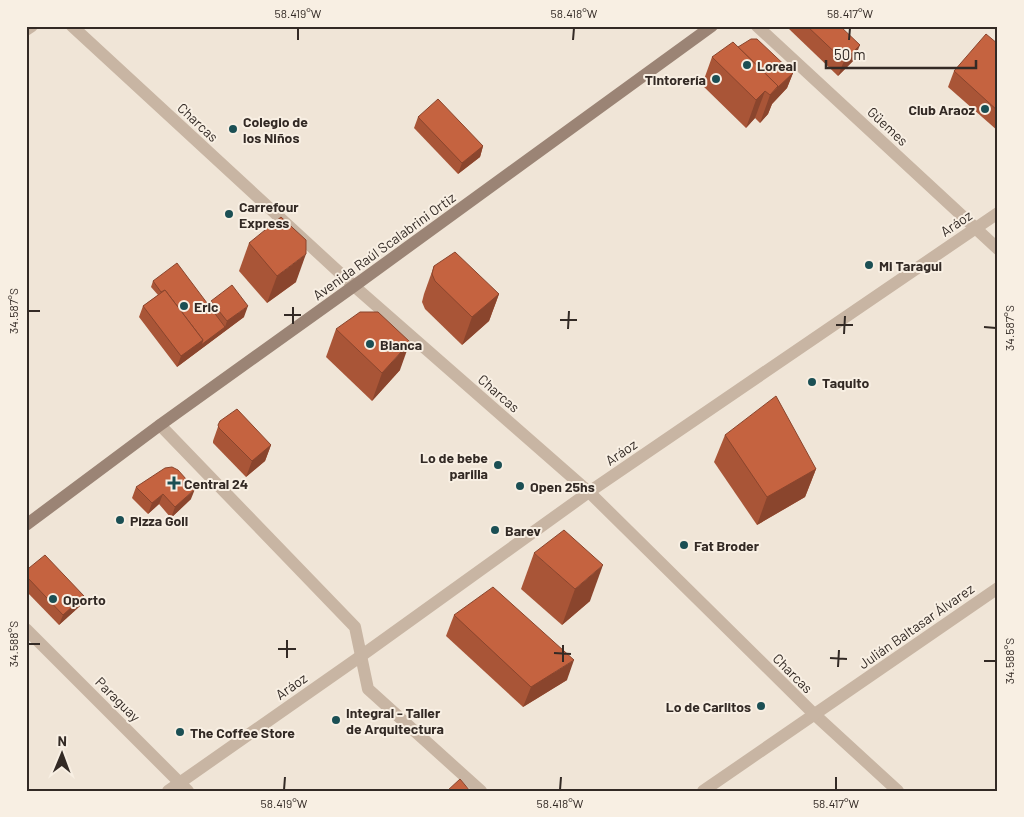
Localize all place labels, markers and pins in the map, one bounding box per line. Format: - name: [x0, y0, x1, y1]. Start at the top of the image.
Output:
- place label: Loreal: [757, 57, 796, 74]
- marker: Loreal: [741, 59, 753, 71]
- place label: Tintorería: [645, 71, 706, 88]
- marker: Tintorería: [710, 73, 722, 85]
- place label: Club Araoz: [908, 101, 976, 118]
- marker: Club Araoz: [979, 103, 991, 115]
- place label: Colegio de los Niños: [243, 113, 308, 146]
- marker: Colegio de los Niños: [227, 123, 239, 135]
- place label: Carrefour Express: [239, 198, 299, 231]
- marker: Carrefour Express: [223, 208, 235, 220]
- place label: Mi Taragui: [879, 257, 942, 274]
- marker: Mi Taragui: [863, 259, 875, 271]
- place label: Eric: [194, 298, 219, 315]
- marker: Eric: [178, 300, 190, 312]
- place label: Bianca: [380, 336, 422, 353]
- marker: Bianca: [364, 338, 376, 350]
- place label: Taquito: [822, 374, 869, 391]
- marker: Taquito: [806, 376, 818, 388]
- place label: Lo de bebe parilla: [420, 449, 488, 482]
- marker: Lo de bebe parilla: [492, 459, 504, 471]
- place label: Central 24: [184, 475, 248, 492]
- marker: Central 24: [168, 477, 180, 489]
- place label: Open 25hs: [530, 478, 595, 495]
- marker: Open 25hs: [514, 480, 526, 492]
- place label: Pizza Goll: [130, 512, 188, 529]
- marker: Pizza Goll: [114, 514, 126, 526]
- place label: Barev: [505, 522, 541, 539]
- marker: Barev: [489, 524, 501, 536]
- place label: Fat Broder: [694, 537, 760, 554]
- marker: Fat Broder: [678, 539, 690, 551]
- place label: Oporto: [63, 591, 106, 608]
- marker: Oporto: [47, 593, 59, 605]
- place label: Lo de Carlitos: [666, 698, 751, 715]
- marker: Lo de Carlitos: [755, 700, 767, 712]
- place label: Integral - Taller de Arquitectura: [346, 704, 444, 737]
- marker: Integral - Taller de Arquitectura: [330, 714, 342, 726]
- place label: The Coffee Store: [190, 724, 295, 741]
- marker: The Coffee Store: [174, 726, 186, 738]

